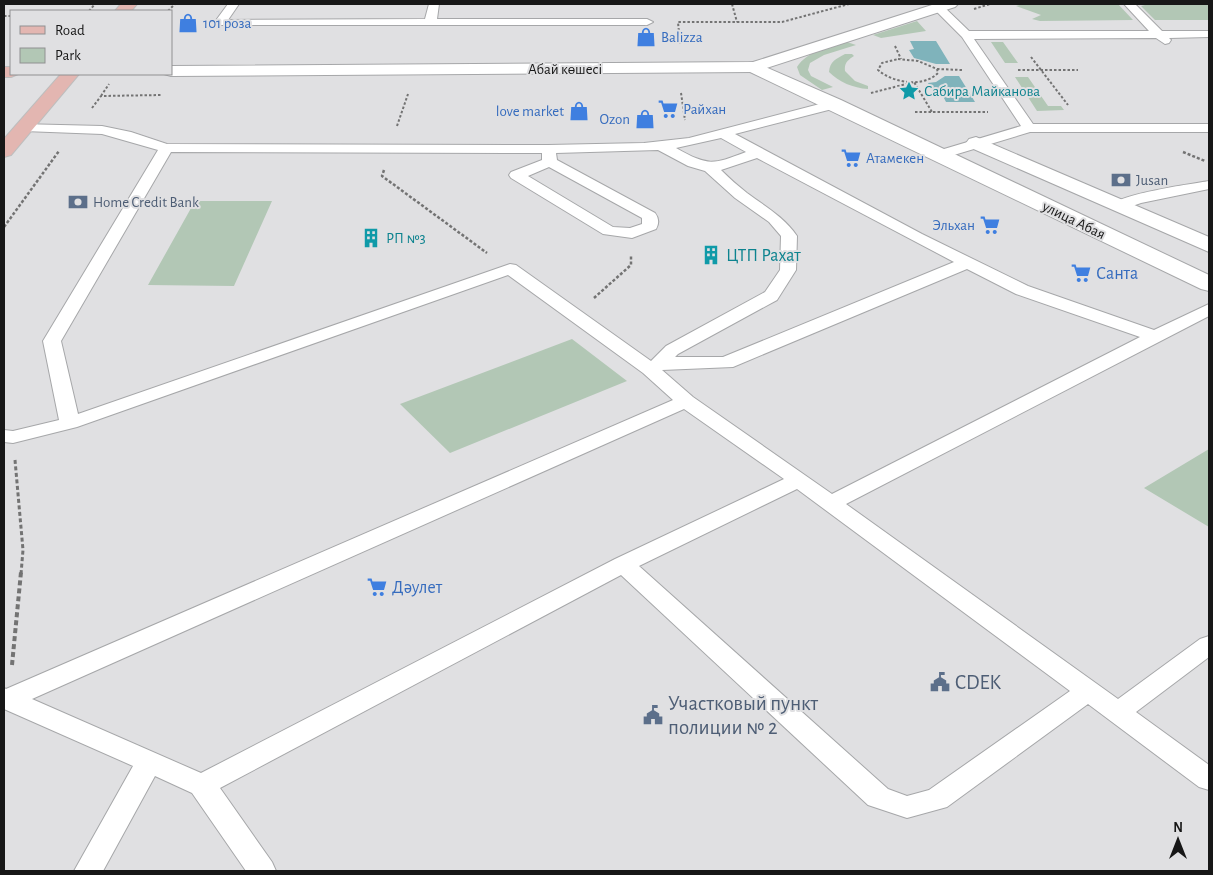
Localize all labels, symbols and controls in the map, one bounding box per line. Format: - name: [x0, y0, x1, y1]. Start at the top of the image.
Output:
- legend: [10, 10, 172, 75]
- shop icon: 101 роза: [177, 12, 199, 34]
- place label: 101 роза: [203, 16, 252, 31]
- text: Road: [55, 23, 85, 38]
- shop icon: Balizza: [635, 26, 657, 48]
- place label: Balizza: [661, 30, 703, 45]
- text: Park: [55, 48, 81, 63]
- street label: Абай көшесі: [528, 62, 602, 77]
- place icon: Сабира Майканова: [898, 80, 920, 102]
- place label: Сабира Майканова: [924, 84, 1040, 99]
- supermarket icon: Райхан: [657, 98, 679, 120]
- shop icon: love market: [568, 100, 590, 122]
- place label: Райхан: [683, 102, 726, 117]
- place label: love market: [496, 104, 564, 119]
- shop icon: Ozon: [634, 108, 656, 130]
- place label: Ozon: [600, 112, 630, 127]
- supermarket icon: Атамекен: [840, 147, 862, 169]
- place label: Атамекен: [866, 151, 924, 166]
- bank icon: Jusan: [1110, 169, 1132, 191]
- place label: Jusan: [1136, 173, 1168, 188]
- bank icon: Home Credit Bank: [67, 191, 89, 213]
- place label: Home Credit Bank: [93, 195, 199, 210]
- street label: улица Абая: [1039, 198, 1108, 242]
- supermarket icon: Эльхан: [979, 214, 1001, 236]
- place label: Эльхан: [932, 218, 975, 233]
- building icon: РП №3: [360, 227, 382, 249]
- place label: РП №3: [386, 231, 426, 246]
- building icon: ЦТП Рахат: [700, 244, 722, 266]
- place label: ЦТП Рахат: [726, 247, 801, 265]
- supermarket icon: Санта: [1070, 262, 1092, 284]
- place label: Санта: [1096, 265, 1138, 283]
- supermarket icon: Дәулет: [366, 576, 388, 598]
- place label: Дәулет: [392, 579, 443, 597]
- public building icon: CDEK: [929, 671, 951, 693]
- place label: CDEK: [955, 672, 1002, 693]
- place label: Участковый пункт полиции № 2: [668, 693, 819, 738]
- public building icon: Участковый пункт полиции № 2: [642, 704, 664, 726]
- north arrow: [1153, 815, 1203, 865]
- text: N: [1173, 821, 1183, 835]

